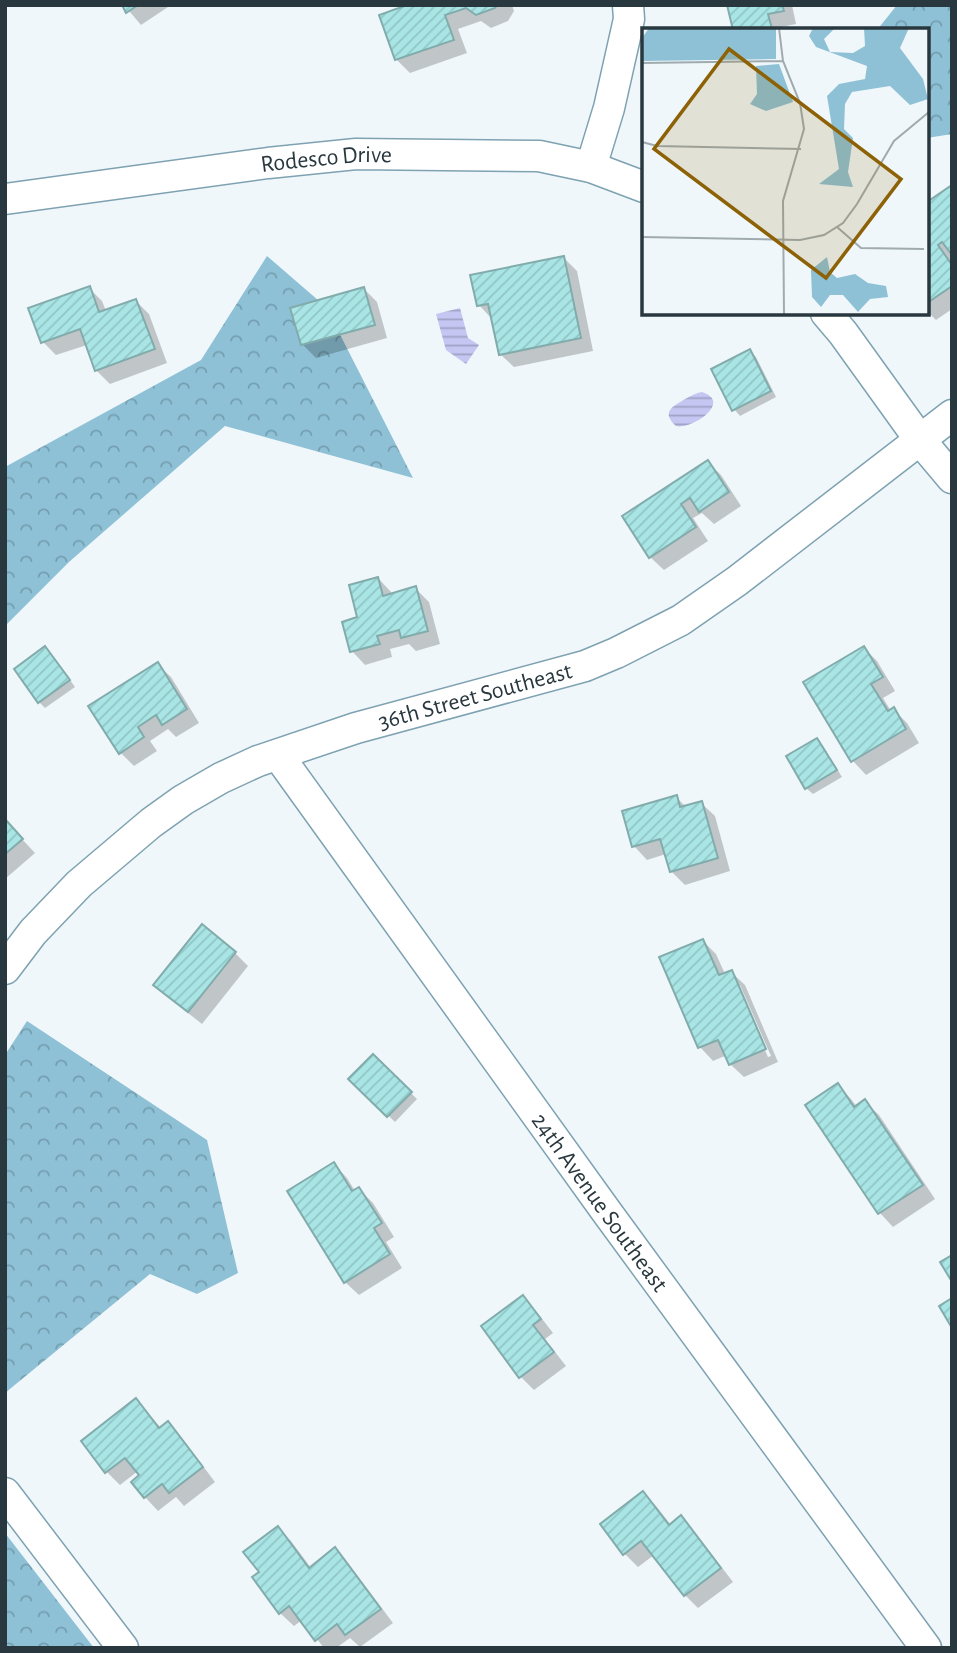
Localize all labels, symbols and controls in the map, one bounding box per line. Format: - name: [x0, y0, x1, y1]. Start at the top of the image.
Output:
- inset map: [642, 28, 929, 315]
- street label: Rodesco Drive: [259, 143, 392, 177]
- street label: 36th Street Southeast: [376, 659, 575, 734]
- street label: 24th Avenue Southeast: [527, 1109, 672, 1297]

